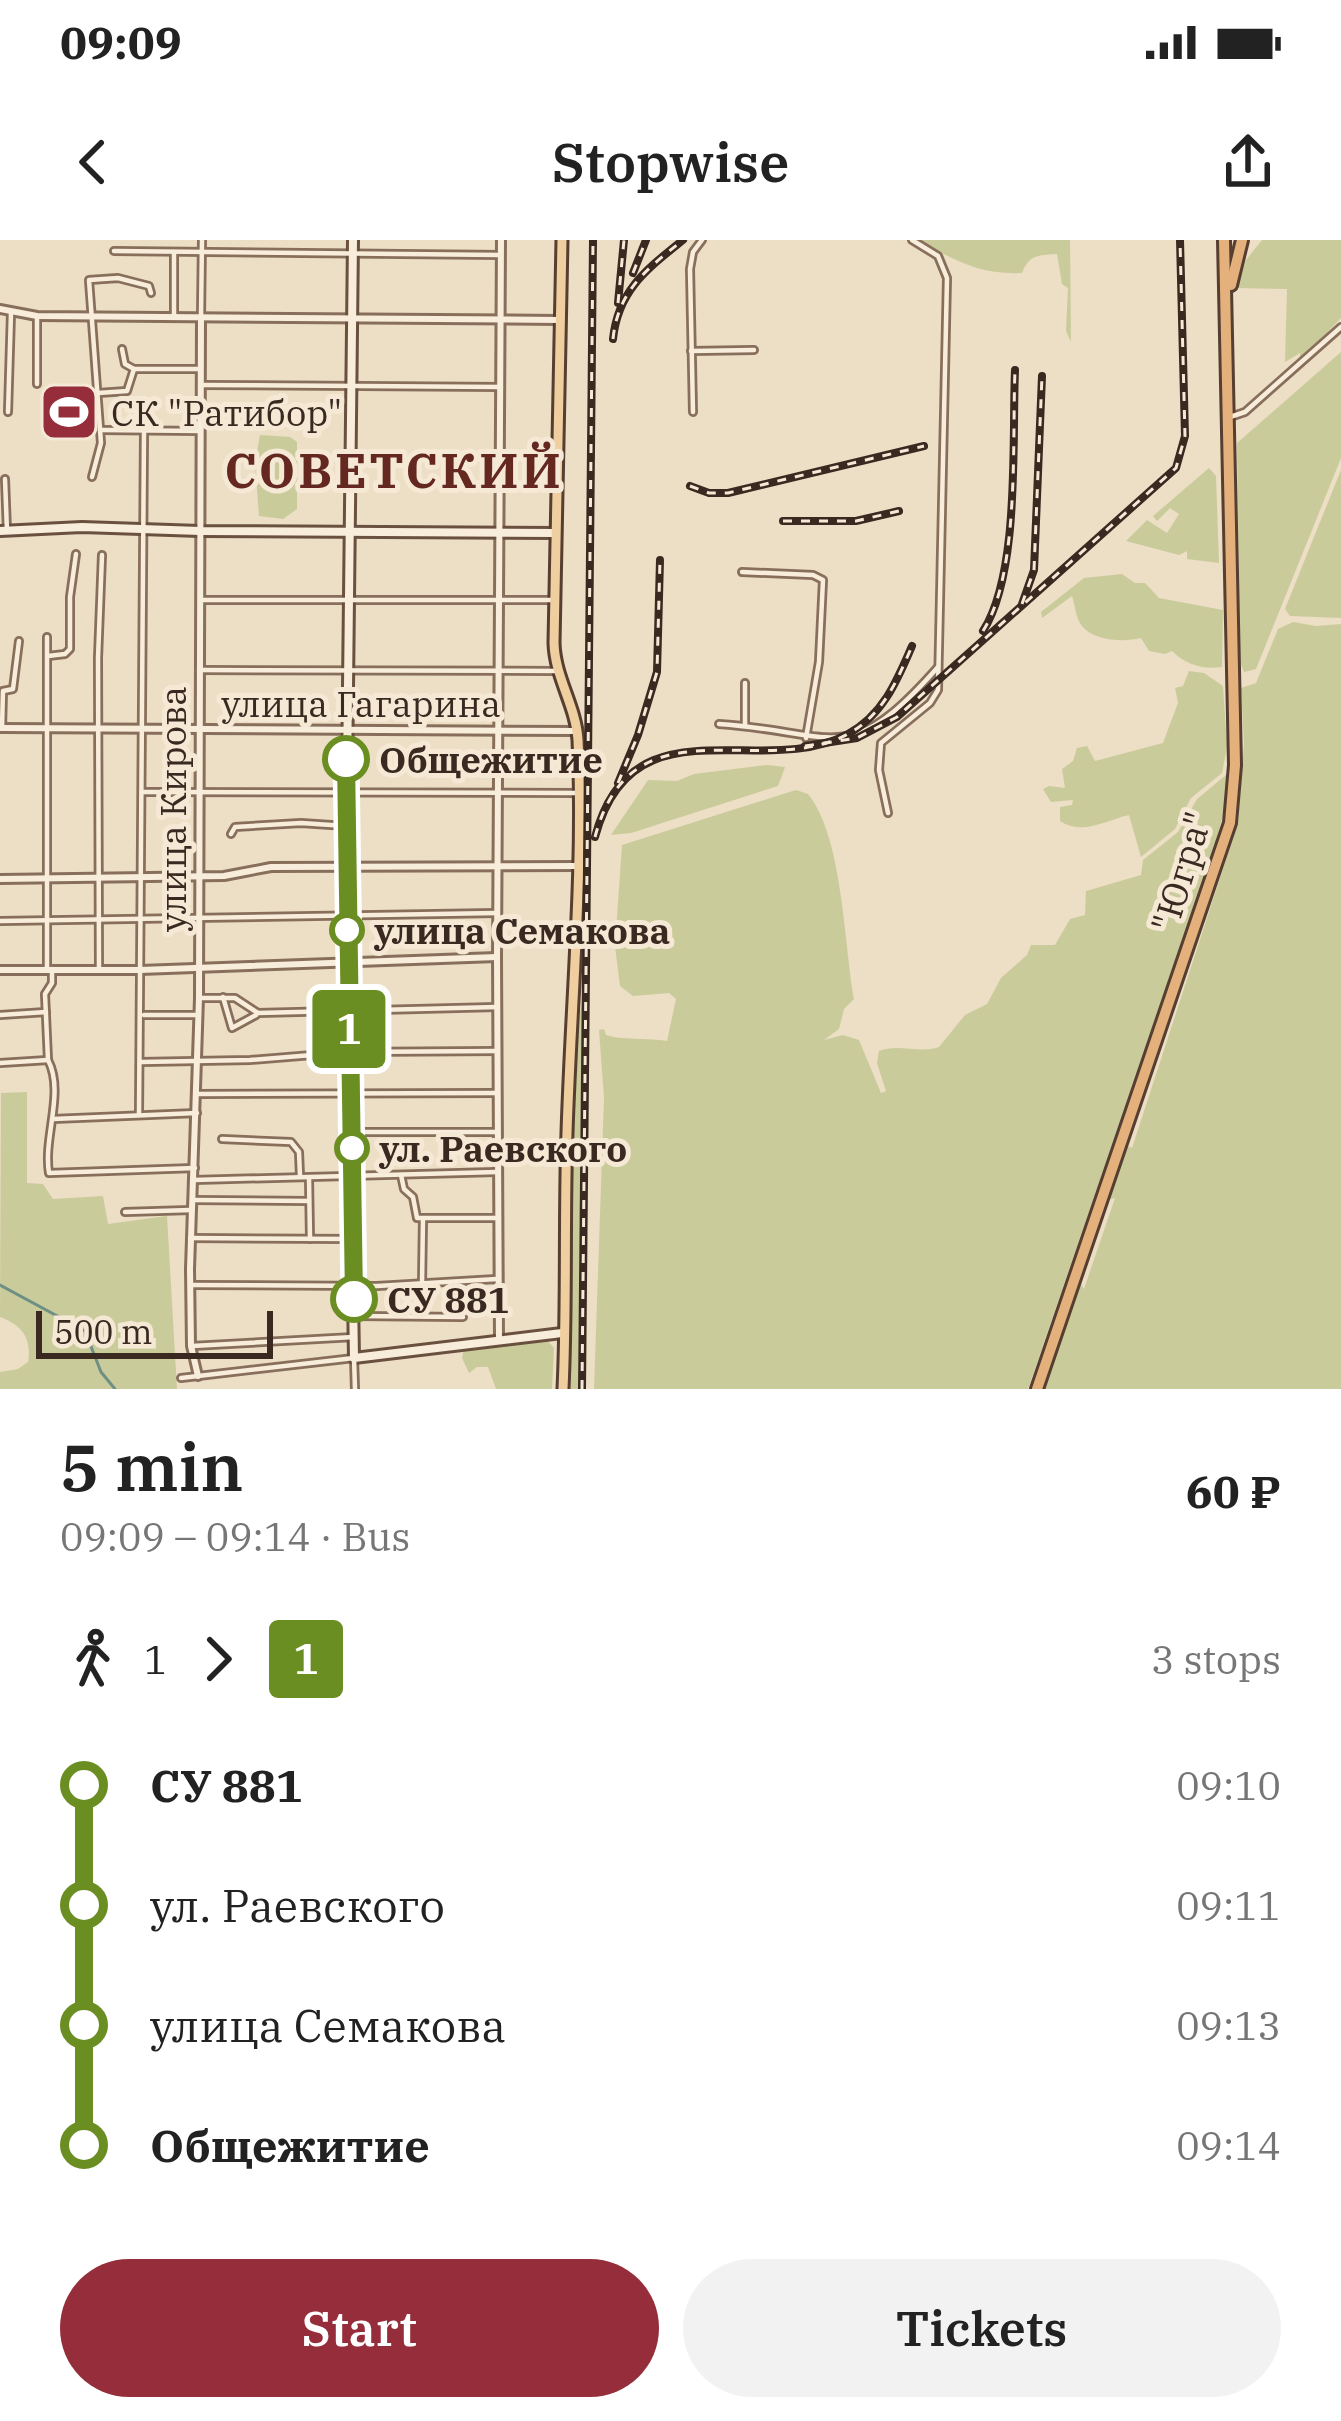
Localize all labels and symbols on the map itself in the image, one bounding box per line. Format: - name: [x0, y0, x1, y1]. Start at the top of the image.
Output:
- sports icon: СК "Ратибор": [38, 381, 100, 443]
- place label: СК "Ратибор": [111, 389, 342, 436]
- district label: СОВЕТСКИЙ: [224, 439, 564, 501]
- street label: улица Гагарина: [221, 680, 501, 727]
- street label: улица Кирова: [149, 686, 196, 932]
- place label: Общежитие: [379, 736, 603, 783]
- marker: Общежитие: [324, 737, 368, 781]
- street label: "Югра": [1141, 806, 1221, 938]
- place label: улица Семакова: [373, 907, 670, 954]
- marker: улица Семакова: [331, 914, 363, 946]
- line badge: 1: [310, 990, 388, 1068]
- place label: ул. Раевского: [378, 1125, 627, 1172]
- marker: ул. Раевского: [336, 1132, 368, 1164]
- place label: СУ 881: [387, 1276, 509, 1323]
- marker: СУ 881: [332, 1277, 376, 1321]
- scale bar: [36, 1305, 273, 1358]

